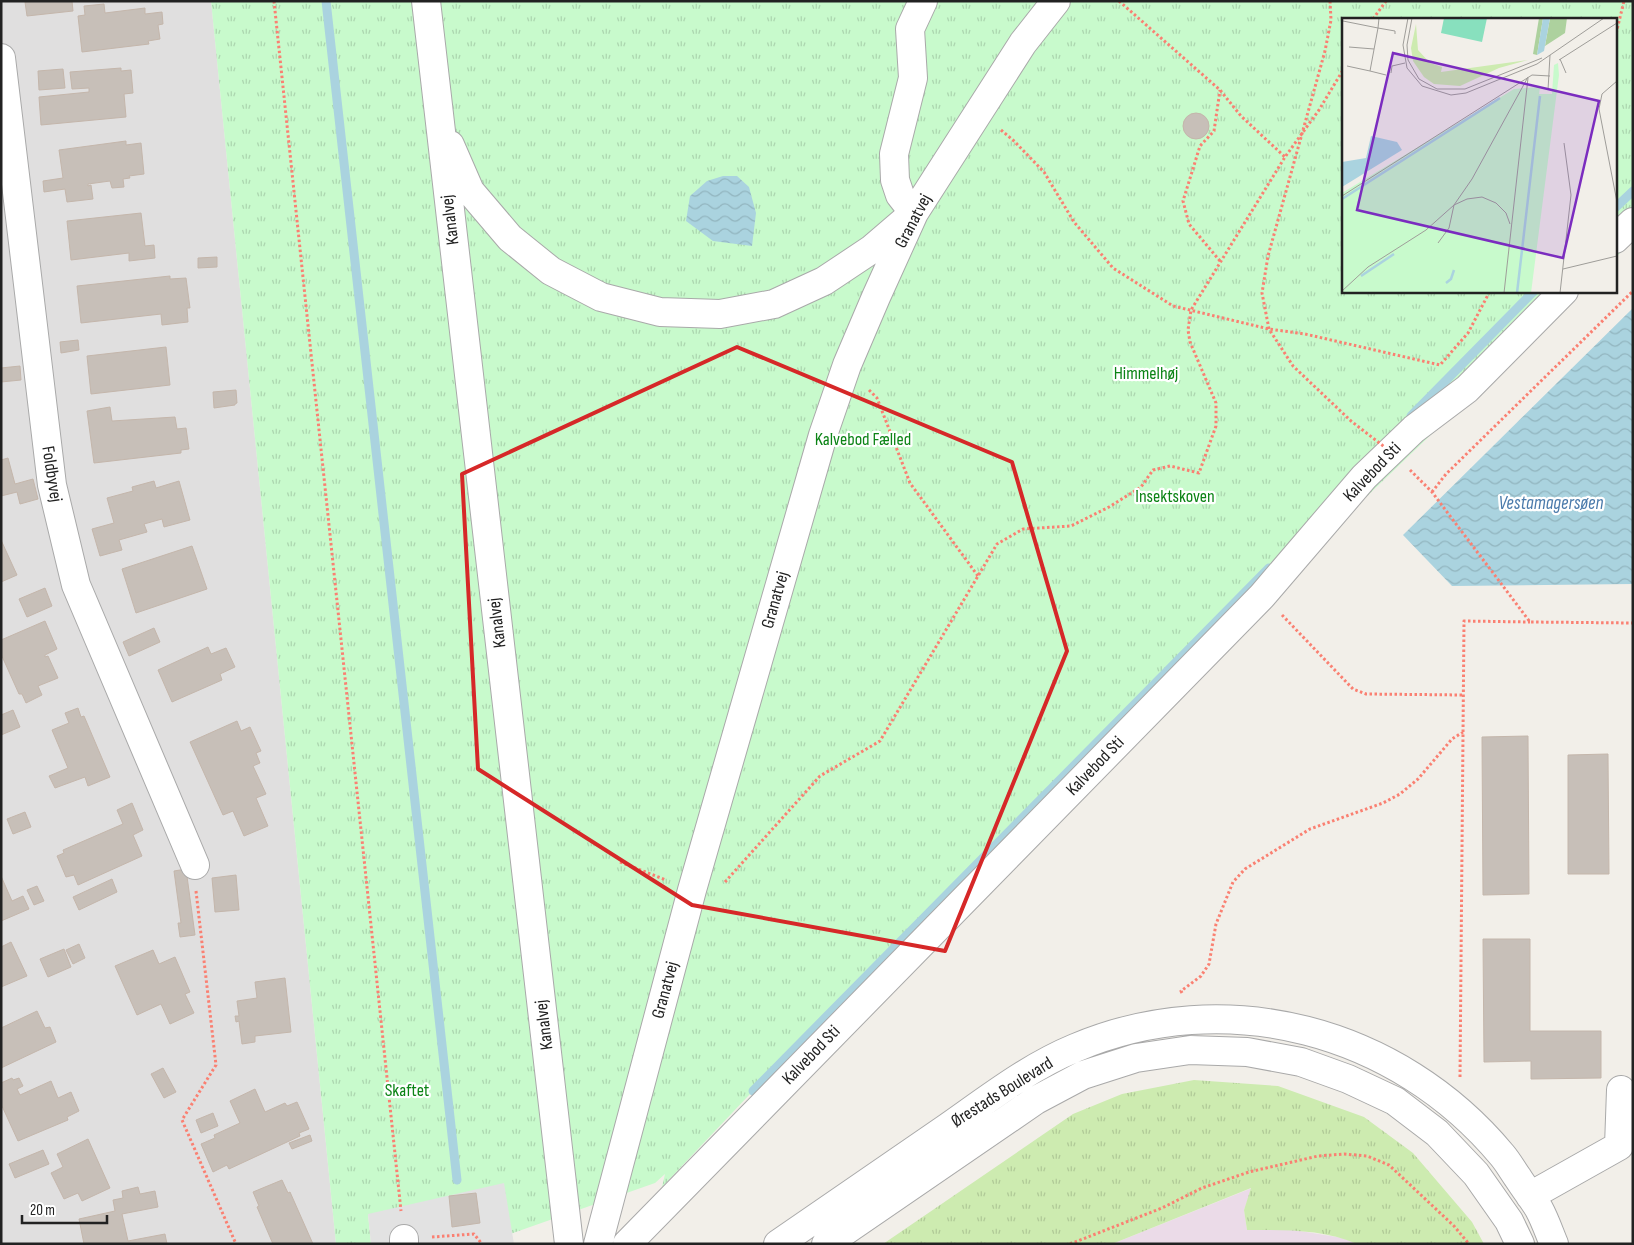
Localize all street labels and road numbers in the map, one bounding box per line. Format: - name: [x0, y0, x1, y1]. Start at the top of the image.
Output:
- street label: Granatvej: [890, 190, 936, 252]
- street label: Kanalvej: [437, 194, 463, 246]
- street label: Kalvebod Sti: [1339, 438, 1405, 506]
- street label: Foldbyvej: [37, 444, 67, 504]
- street label: Granatvej: [757, 569, 793, 631]
- street label: Kanalvej: [484, 597, 510, 649]
- street label: Kalvebod Sti: [1062, 732, 1128, 800]
- street label: Granatvej: [647, 959, 683, 1021]
- street label: Kanalvej: [531, 999, 557, 1051]
- street label: Kalvebod Sti: [778, 1021, 844, 1089]
- street label: Ørestads Boulevard: [947, 1052, 1057, 1132]

